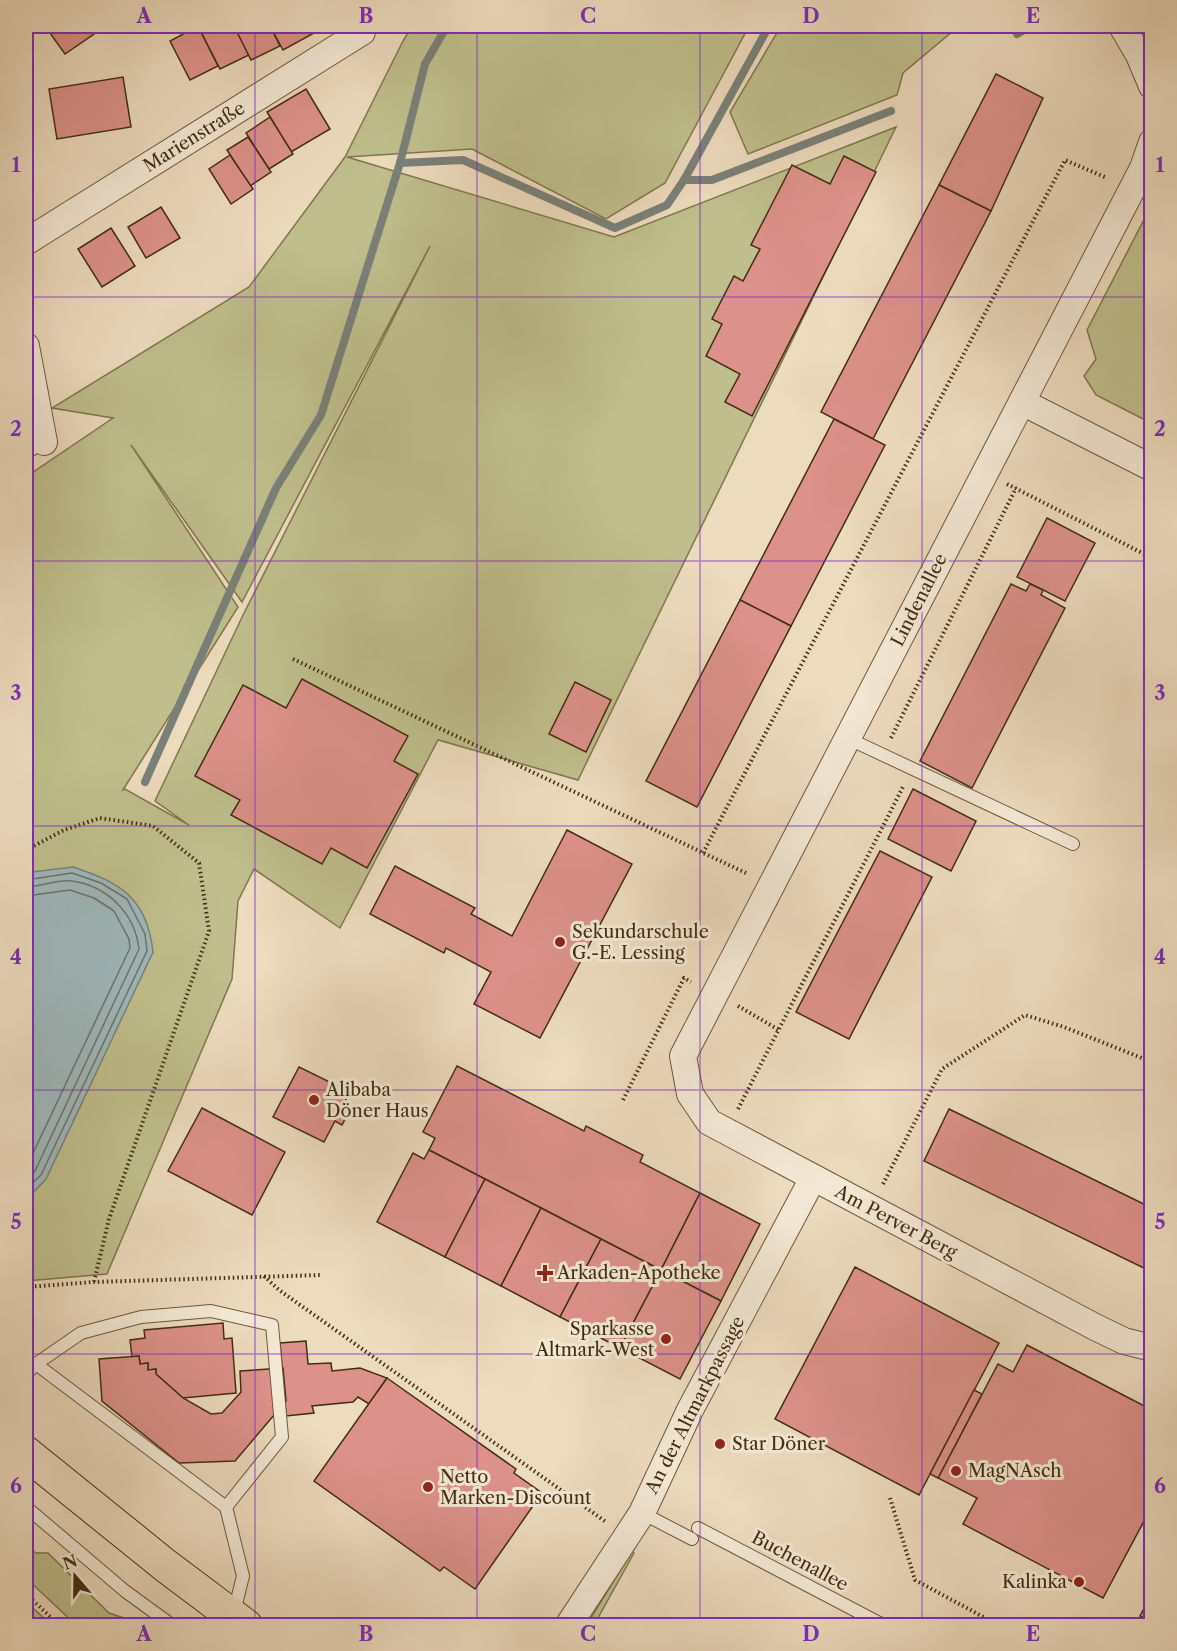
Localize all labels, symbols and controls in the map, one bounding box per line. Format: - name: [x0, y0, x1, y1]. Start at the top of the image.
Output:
- text: A: [135, 4, 152, 28]
- text: B: [359, 4, 374, 28]
- text: C: [580, 4, 596, 28]
- text: D: [802, 4, 820, 28]
- text: E: [1026, 4, 1040, 28]
- street label: Marienstraße: [139, 97, 249, 177]
- text: 1: [12, 153, 21, 177]
- text: 1: [1156, 153, 1165, 177]
- text: 2: [10, 417, 22, 441]
- text: 2: [1154, 417, 1166, 441]
- street label: Lindenallee: [886, 550, 952, 650]
- text: 3: [10, 681, 22, 705]
- text: 3: [1154, 681, 1166, 705]
- place label: Sekundarschule G.-E. Lessing: [572, 921, 709, 964]
- marker: Sekundarschule G.-E. Lessing: [553, 935, 567, 949]
- text: 4: [10, 945, 22, 969]
- text: 4: [1154, 945, 1166, 969]
- place label: Alibaba Döner Haus: [325, 1079, 429, 1122]
- marker: Alibaba Döner Haus: [307, 1093, 321, 1107]
- street label: Am Perver Berg: [830, 1180, 961, 1264]
- text: 5: [10, 1210, 22, 1234]
- text: 5: [1154, 1210, 1166, 1234]
- place label: Arkaden-Apotheke: [556, 1262, 721, 1284]
- marker: Arkaden-Apotheke: [538, 1266, 552, 1280]
- street label: An der Altmarkpassage: [640, 1313, 749, 1498]
- place label: Sparkasse Altmark-West: [535, 1318, 655, 1361]
- marker: Sparkasse Altmark-West: [659, 1332, 673, 1346]
- place label: Star Döner: [732, 1433, 826, 1455]
- marker: Star Döner: [713, 1437, 727, 1451]
- place label: MagNAsch: [968, 1460, 1062, 1482]
- marker: MagNAsch: [949, 1464, 963, 1478]
- place label: Netto Marken-Discount: [440, 1466, 592, 1509]
- text: 6: [10, 1474, 22, 1498]
- text: 6: [1154, 1474, 1166, 1498]
- marker: Netto Marken-Discount: [421, 1480, 435, 1494]
- street label: Buchenallee: [748, 1526, 852, 1596]
- north arrow: [45, 1546, 105, 1606]
- text: N: [60, 1550, 80, 1574]
- place label: Kalinka: [1002, 1571, 1068, 1593]
- marker: Kalinka: [1072, 1575, 1086, 1589]
- text: A: [135, 1622, 152, 1646]
- text: B: [359, 1622, 374, 1646]
- text: C: [580, 1622, 596, 1646]
- text: D: [802, 1622, 820, 1646]
- text: E: [1026, 1622, 1040, 1646]

